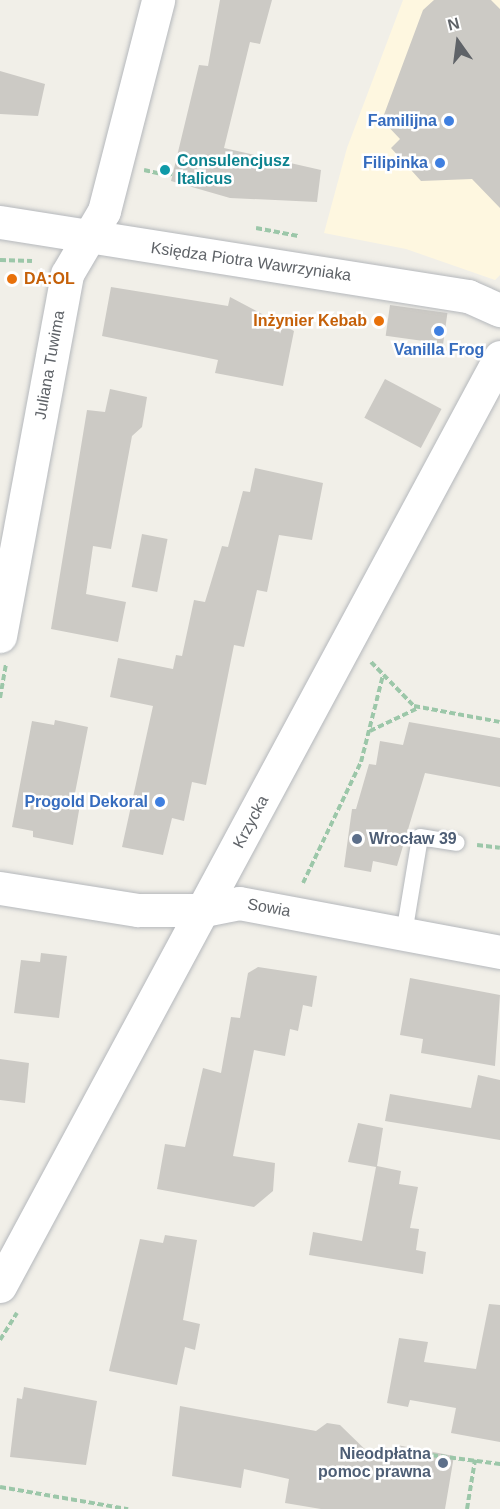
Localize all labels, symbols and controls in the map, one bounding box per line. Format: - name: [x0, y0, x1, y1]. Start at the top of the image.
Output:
- north arrow: [428, 12, 488, 72]
- text: N: [446, 14, 461, 34]
- place label: Familijna: [368, 111, 437, 131]
- marker: Familijna: [442, 114, 456, 128]
- place label: Consulencjusz Italicus: [177, 151, 290, 189]
- place label: Filipinka: [363, 153, 428, 173]
- marker: Filipinka: [433, 156, 447, 170]
- marker: Consulencjusz Italicus: [158, 163, 172, 177]
- street label: Księdza Piotra Wawrzyniaka: [150, 238, 352, 286]
- place label: DA:OL: [24, 269, 75, 289]
- marker: DA:OL: [5, 272, 19, 286]
- street label: Juliana Tuwima: [31, 309, 69, 421]
- place label: Inżynier Kebab: [253, 311, 367, 331]
- marker: Inżynier Kebab: [372, 314, 386, 328]
- marker: Vanilla Frog: [432, 324, 446, 338]
- place label: Vanilla Frog: [394, 340, 484, 360]
- place label: Progold Dekoral: [24, 792, 148, 812]
- street label: Krzycka: [229, 792, 273, 852]
- marker: Progold Dekoral: [153, 795, 167, 809]
- place label: Wrocław 39: [369, 829, 457, 849]
- marker: Wrocław 39: [350, 832, 364, 846]
- street label: Sowia: [246, 895, 292, 921]
- place label: Nieodpłatna pomoc prawna: [318, 1444, 431, 1482]
- marker: Nieodpłatna pomoc prawna: [436, 1456, 450, 1470]

